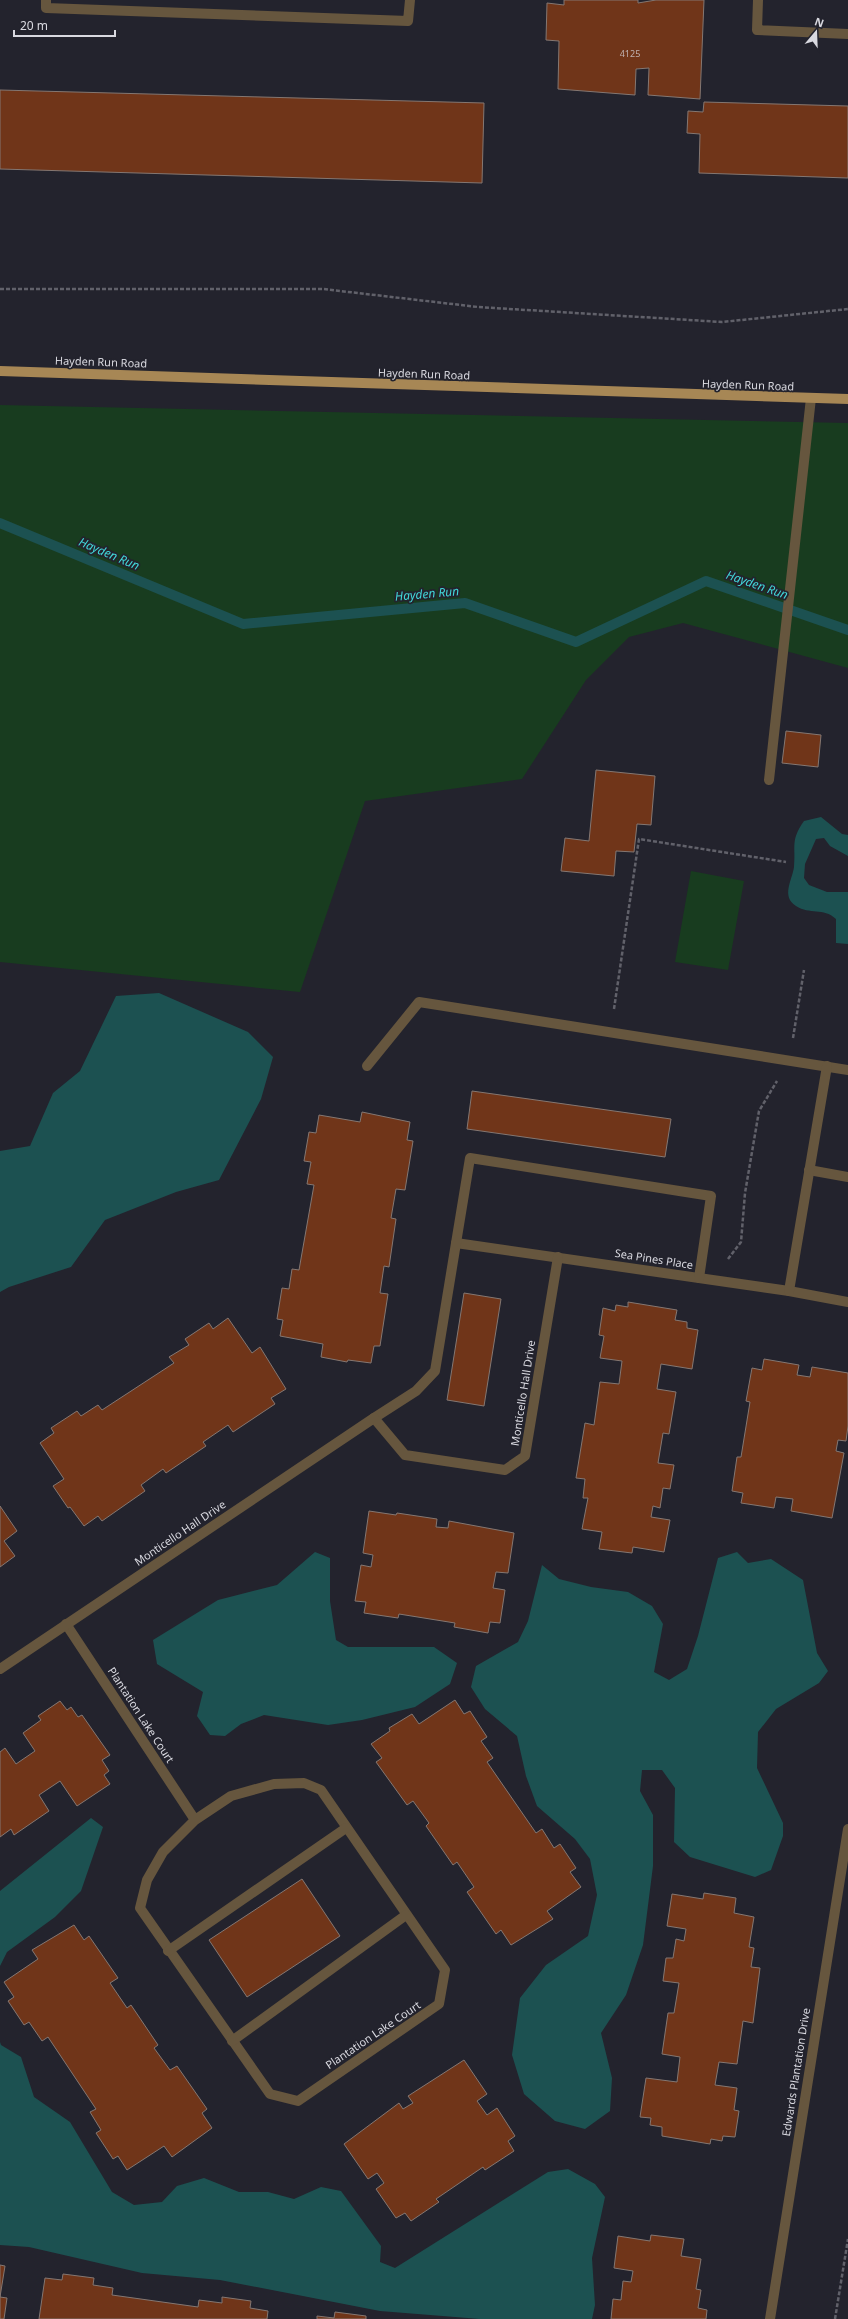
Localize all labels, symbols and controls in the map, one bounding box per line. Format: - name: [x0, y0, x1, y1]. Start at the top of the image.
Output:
- scale bar: [14, 12, 115, 38]
- north arrow: [796, 12, 836, 52]
- text: N: [813, 14, 826, 31]
- text: 20 m: [20, 17, 48, 34]
- house number: 4125: [620, 47, 640, 60]
- street label: Hayden Run Road: [55, 352, 147, 371]
- street label: Hayden Run Road: [378, 364, 470, 383]
- street label: Hayden Run Road: [702, 375, 794, 394]
- water label: Hayden Run: [76, 533, 142, 574]
- water label: Hayden Run: [724, 566, 790, 603]
- water label: Hayden Run: [394, 582, 460, 605]
- street label: Sea Pines Place: [614, 1245, 694, 1272]
- street label: Monticello Hall Drive: [507, 1339, 538, 1447]
- street label: Monticello Hall Drive: [131, 1496, 228, 1569]
- street label: Plantation Lake Court: [105, 1664, 178, 1766]
- street label: Plantation Lake Court: [322, 1997, 423, 2072]
- street label: Edwards Plantation Drive: [778, 2007, 813, 2137]

